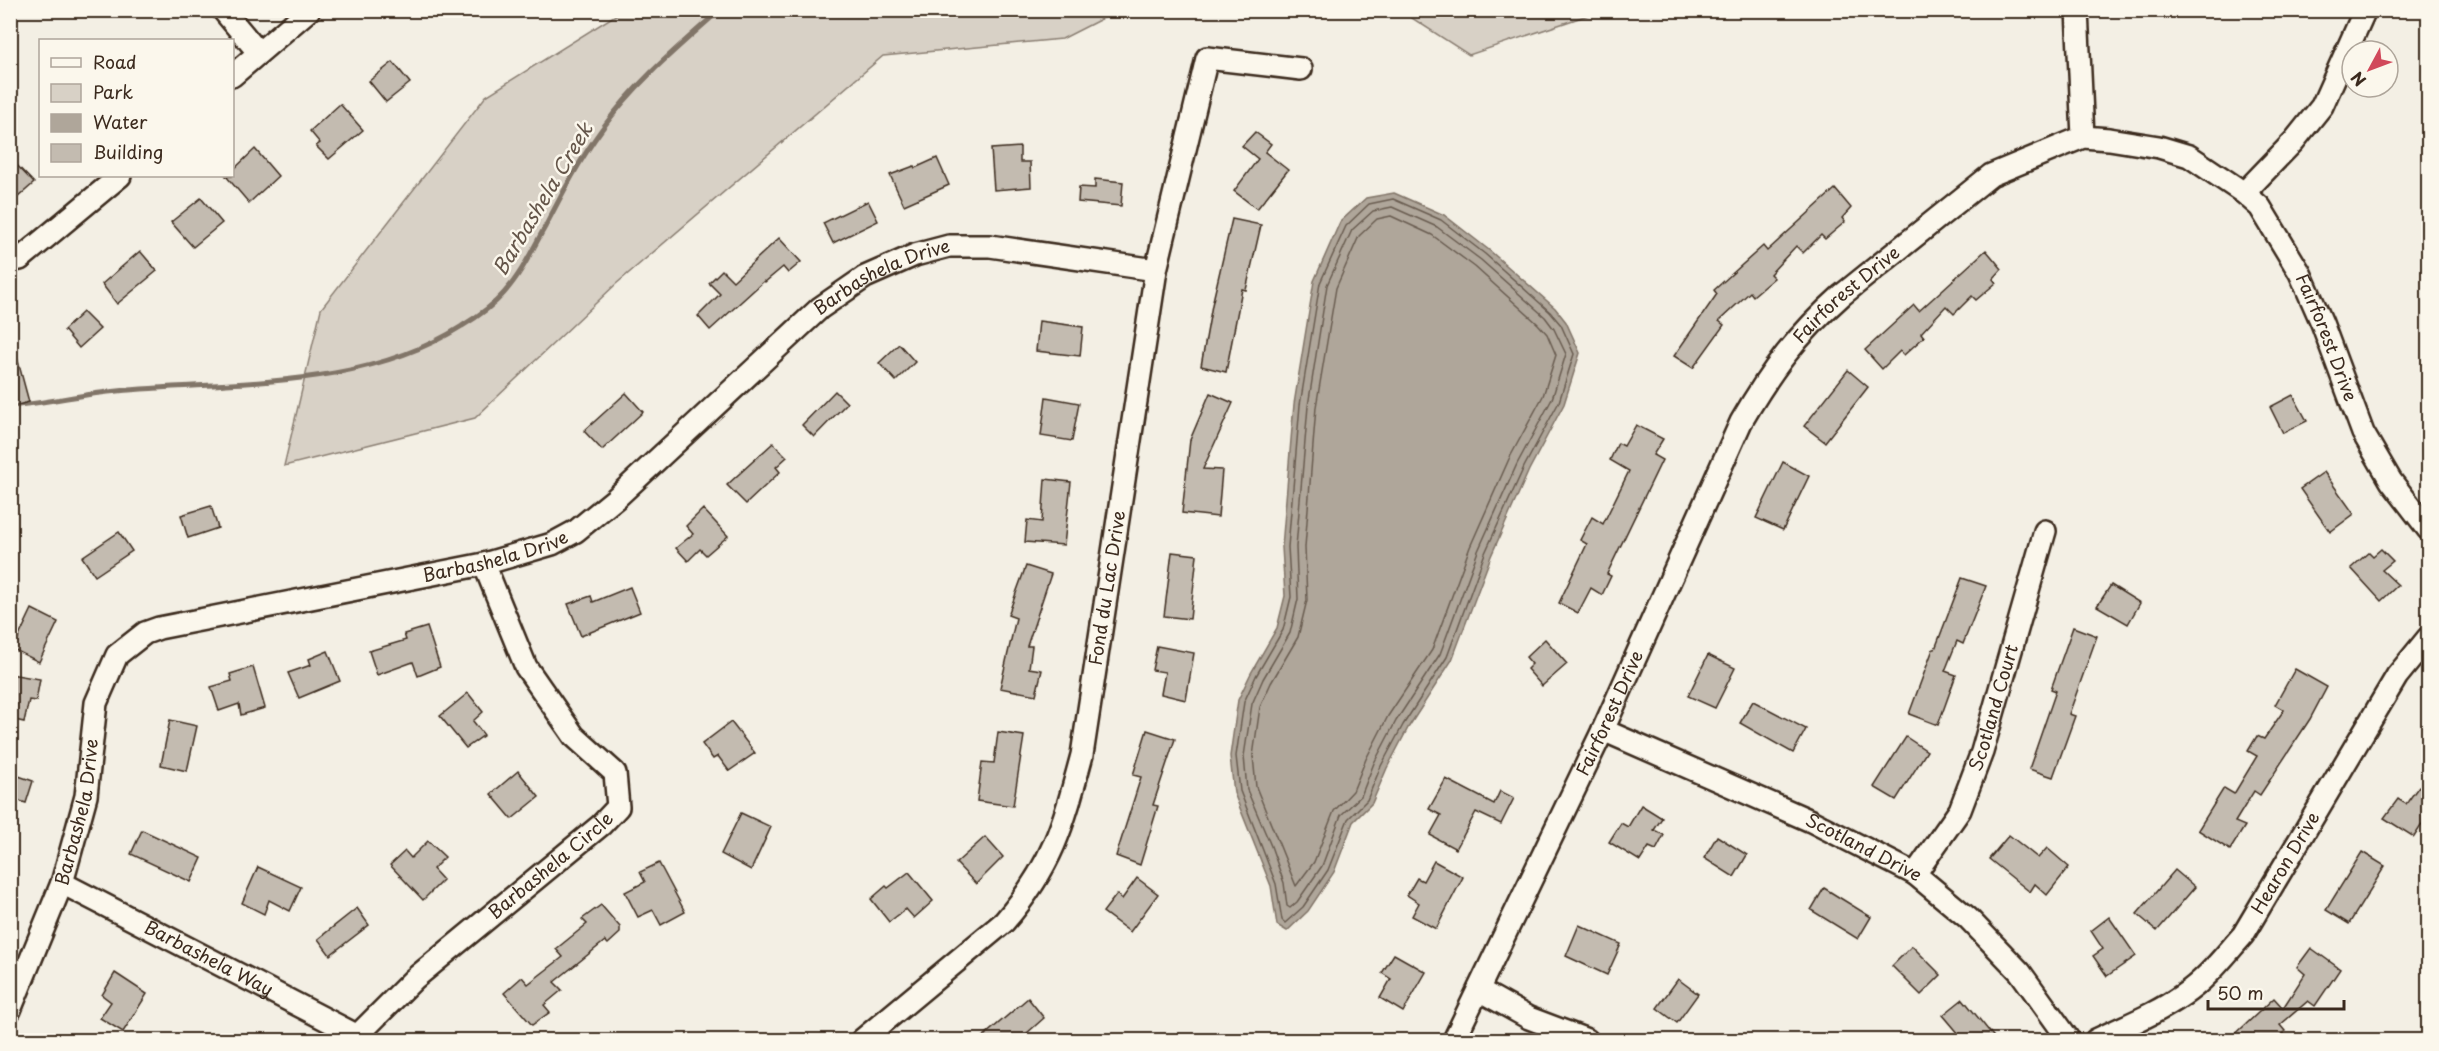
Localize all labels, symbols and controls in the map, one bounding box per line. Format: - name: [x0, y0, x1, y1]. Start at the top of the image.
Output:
- legend: [39, 39, 234, 177]
- north arrow: [2340, 39, 2400, 99]
- text: Road: [93, 48, 137, 75]
- text: N: [2345, 67, 2371, 92]
- text: Park: [93, 78, 133, 105]
- text: Water: [93, 108, 148, 135]
- water label: Barbashela Creek: [485, 116, 600, 280]
- text: Building: [93, 138, 163, 165]
- street label: Barbashela Drive: [807, 231, 953, 321]
- street label: Fairforest Drive: [1785, 239, 1905, 349]
- street label: Fairforest Drive: [2290, 269, 2365, 405]
- street label: Fond du Lac Drive: [1081, 508, 1131, 667]
- street label: Barbashela Drive: [420, 523, 573, 588]
- street label: Scotland Court: [1961, 641, 2024, 775]
- street label: Fairforest Drive: [1568, 646, 1649, 780]
- street label: Barbashela Drive: [47, 737, 104, 888]
- street label: Barbashela Circle: [482, 805, 619, 925]
- street label: Scotland Drive: [1801, 805, 1929, 887]
- street label: Hearon Drive: [2244, 806, 2326, 919]
- street label: Barbashela Way: [140, 913, 279, 1002]
- scale bar: [2208, 973, 2344, 1011]
- text: 50 m: [2217, 979, 2264, 1006]

